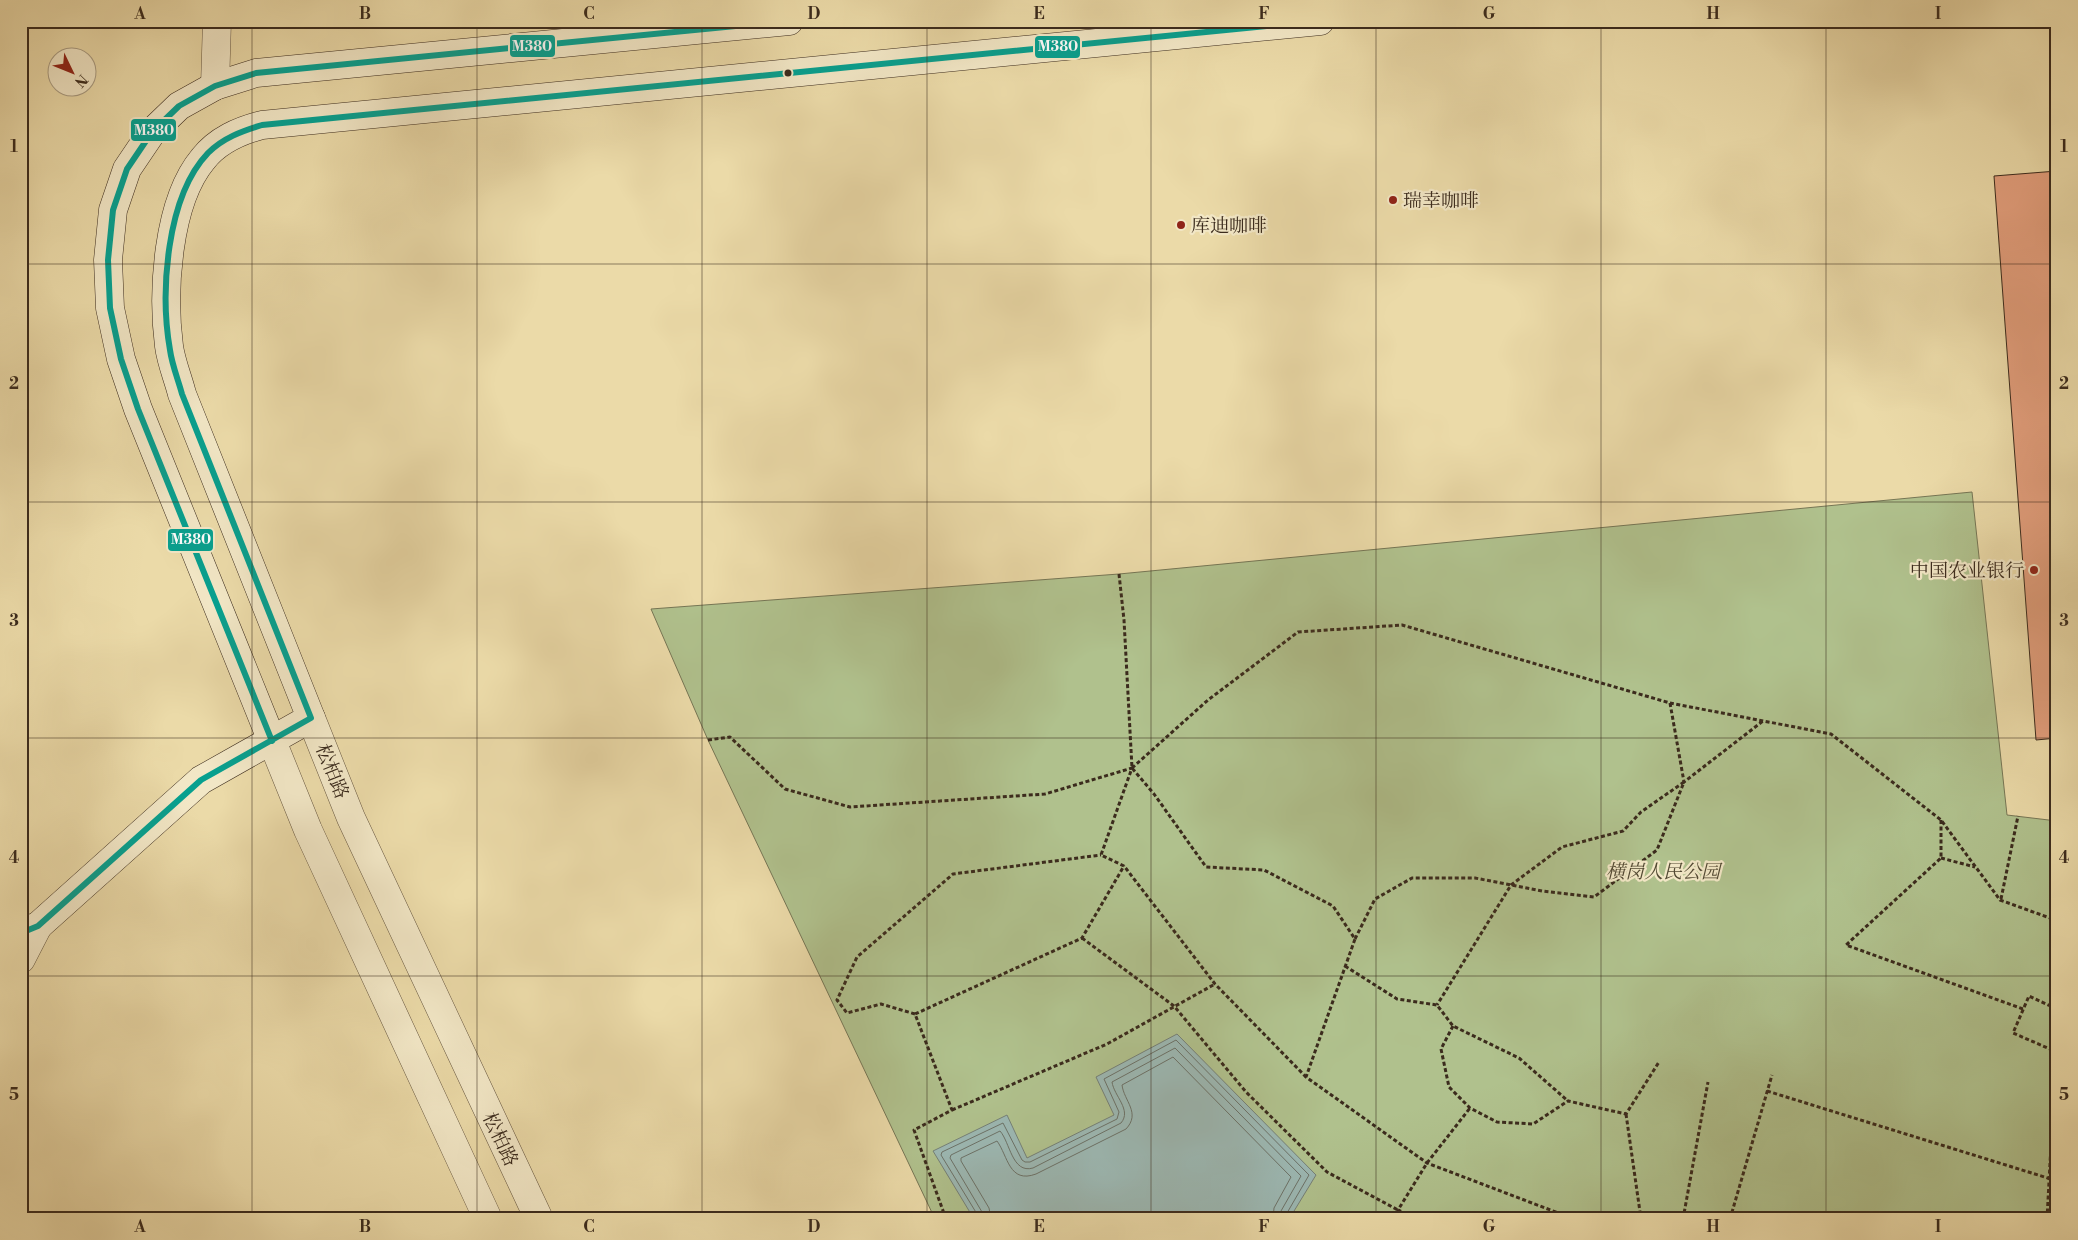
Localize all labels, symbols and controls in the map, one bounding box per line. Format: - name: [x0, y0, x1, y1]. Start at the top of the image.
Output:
- text: A: [133, 4, 146, 24]
- text: B: [359, 4, 371, 24]
- text: C: [583, 4, 595, 24]
- text: D: [808, 4, 821, 24]
- text: E: [1033, 4, 1045, 24]
- text: F: [1258, 4, 1270, 24]
- text: G: [1483, 4, 1496, 24]
- text: H: [1706, 4, 1720, 24]
- text: I: [1935, 4, 1941, 24]
- line badge: M380: [509, 34, 556, 58]
- line badge: M380: [1034, 35, 1081, 59]
- text: M380: [512, 38, 552, 56]
- text: M380: [1038, 38, 1078, 56]
- north arrow: [48, 48, 98, 98]
- unlabelled marker: [783, 68, 793, 78]
- text: N: [70, 70, 91, 90]
- line badge: M380: [130, 118, 177, 142]
- text: M380: [134, 122, 174, 140]
- text: 1: [10, 137, 18, 157]
- text: 1: [2060, 137, 2068, 157]
- place label: 瑞幸咖啡: [1403, 189, 1479, 213]
- marker: 瑞幸咖啡: [1387, 194, 1399, 206]
- place label: 库迪咖啡: [1191, 214, 1267, 238]
- marker: 库迪咖啡: [1175, 219, 1187, 231]
- text: 2: [9, 374, 19, 394]
- text: 2: [2059, 374, 2069, 394]
- line badge: M380: [167, 528, 214, 552]
- text: M380: [171, 531, 211, 549]
- place label: 中国农业银行: [1910, 559, 2024, 583]
- marker: 中国农业银行: [2028, 564, 2040, 576]
- text: 3: [9, 611, 19, 631]
- text: 3: [2059, 611, 2069, 631]
- street label: 松柏路: [310, 740, 354, 802]
- text: 4: [9, 848, 20, 868]
- text: 4: [2059, 848, 2070, 868]
- park label: 横岗人民公园: [1606, 860, 1723, 884]
- text: 5: [9, 1085, 19, 1105]
- text: 5: [2059, 1085, 2069, 1105]
- street label: 松柏路: [477, 1109, 523, 1170]
- text: A: [133, 1217, 146, 1237]
- text: B: [359, 1217, 371, 1237]
- text: C: [583, 1217, 595, 1237]
- text: D: [808, 1217, 821, 1237]
- text: E: [1033, 1217, 1045, 1237]
- text: F: [1258, 1217, 1270, 1237]
- text: G: [1483, 1217, 1496, 1237]
- text: H: [1706, 1217, 1720, 1237]
- text: I: [1935, 1217, 1941, 1237]

